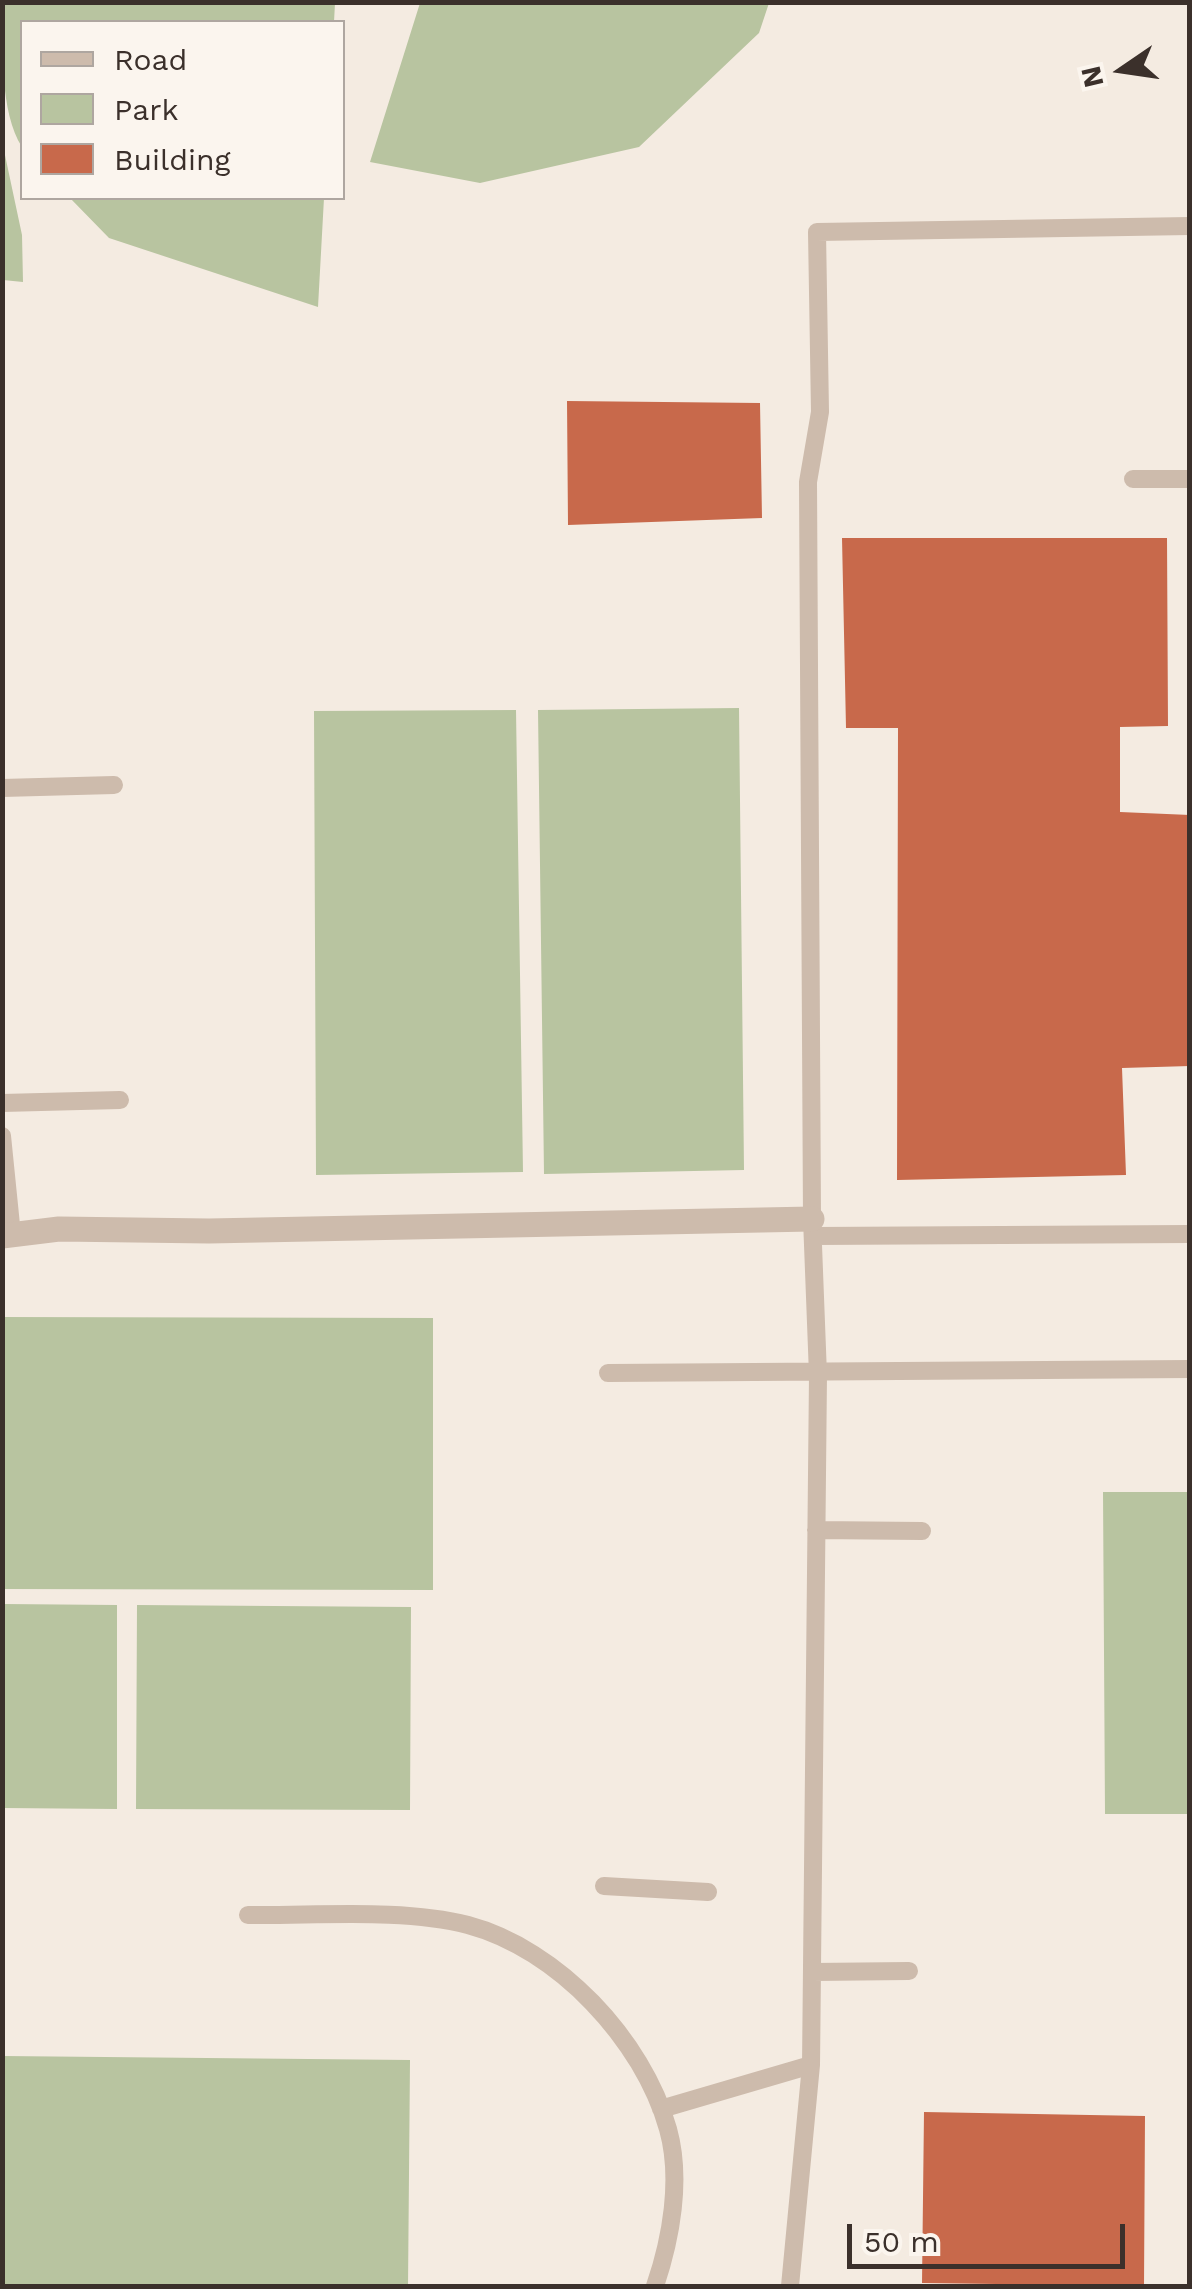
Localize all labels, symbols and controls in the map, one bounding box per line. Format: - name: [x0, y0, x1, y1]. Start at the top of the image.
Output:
- legend: [20, 20, 345, 200]
- north arrow: [1072, 20, 1172, 120]
- text: Road: [114, 42, 187, 77]
- text: N: [1074, 63, 1111, 91]
- text: Park: [114, 92, 179, 127]
- text: Building: [114, 142, 231, 177]
- scale bar: [852, 2204, 1130, 2266]
- text: 50 m: [864, 2224, 939, 2259]

